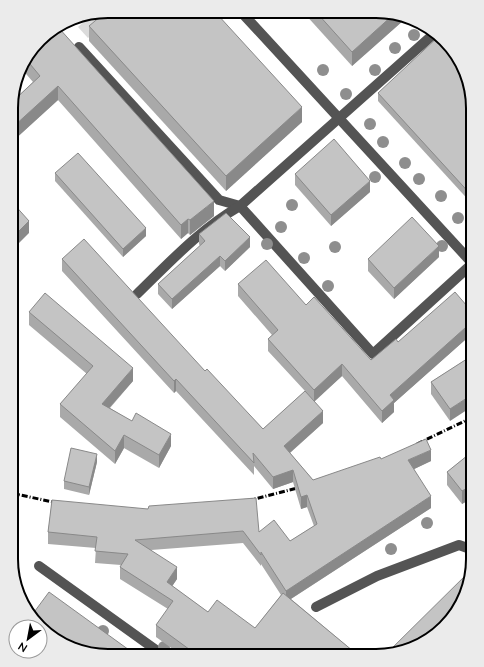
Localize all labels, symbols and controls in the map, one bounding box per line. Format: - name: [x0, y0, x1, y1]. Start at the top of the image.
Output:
- north arrow: [8, 619, 48, 659]
- text: N: [15, 639, 30, 656]

